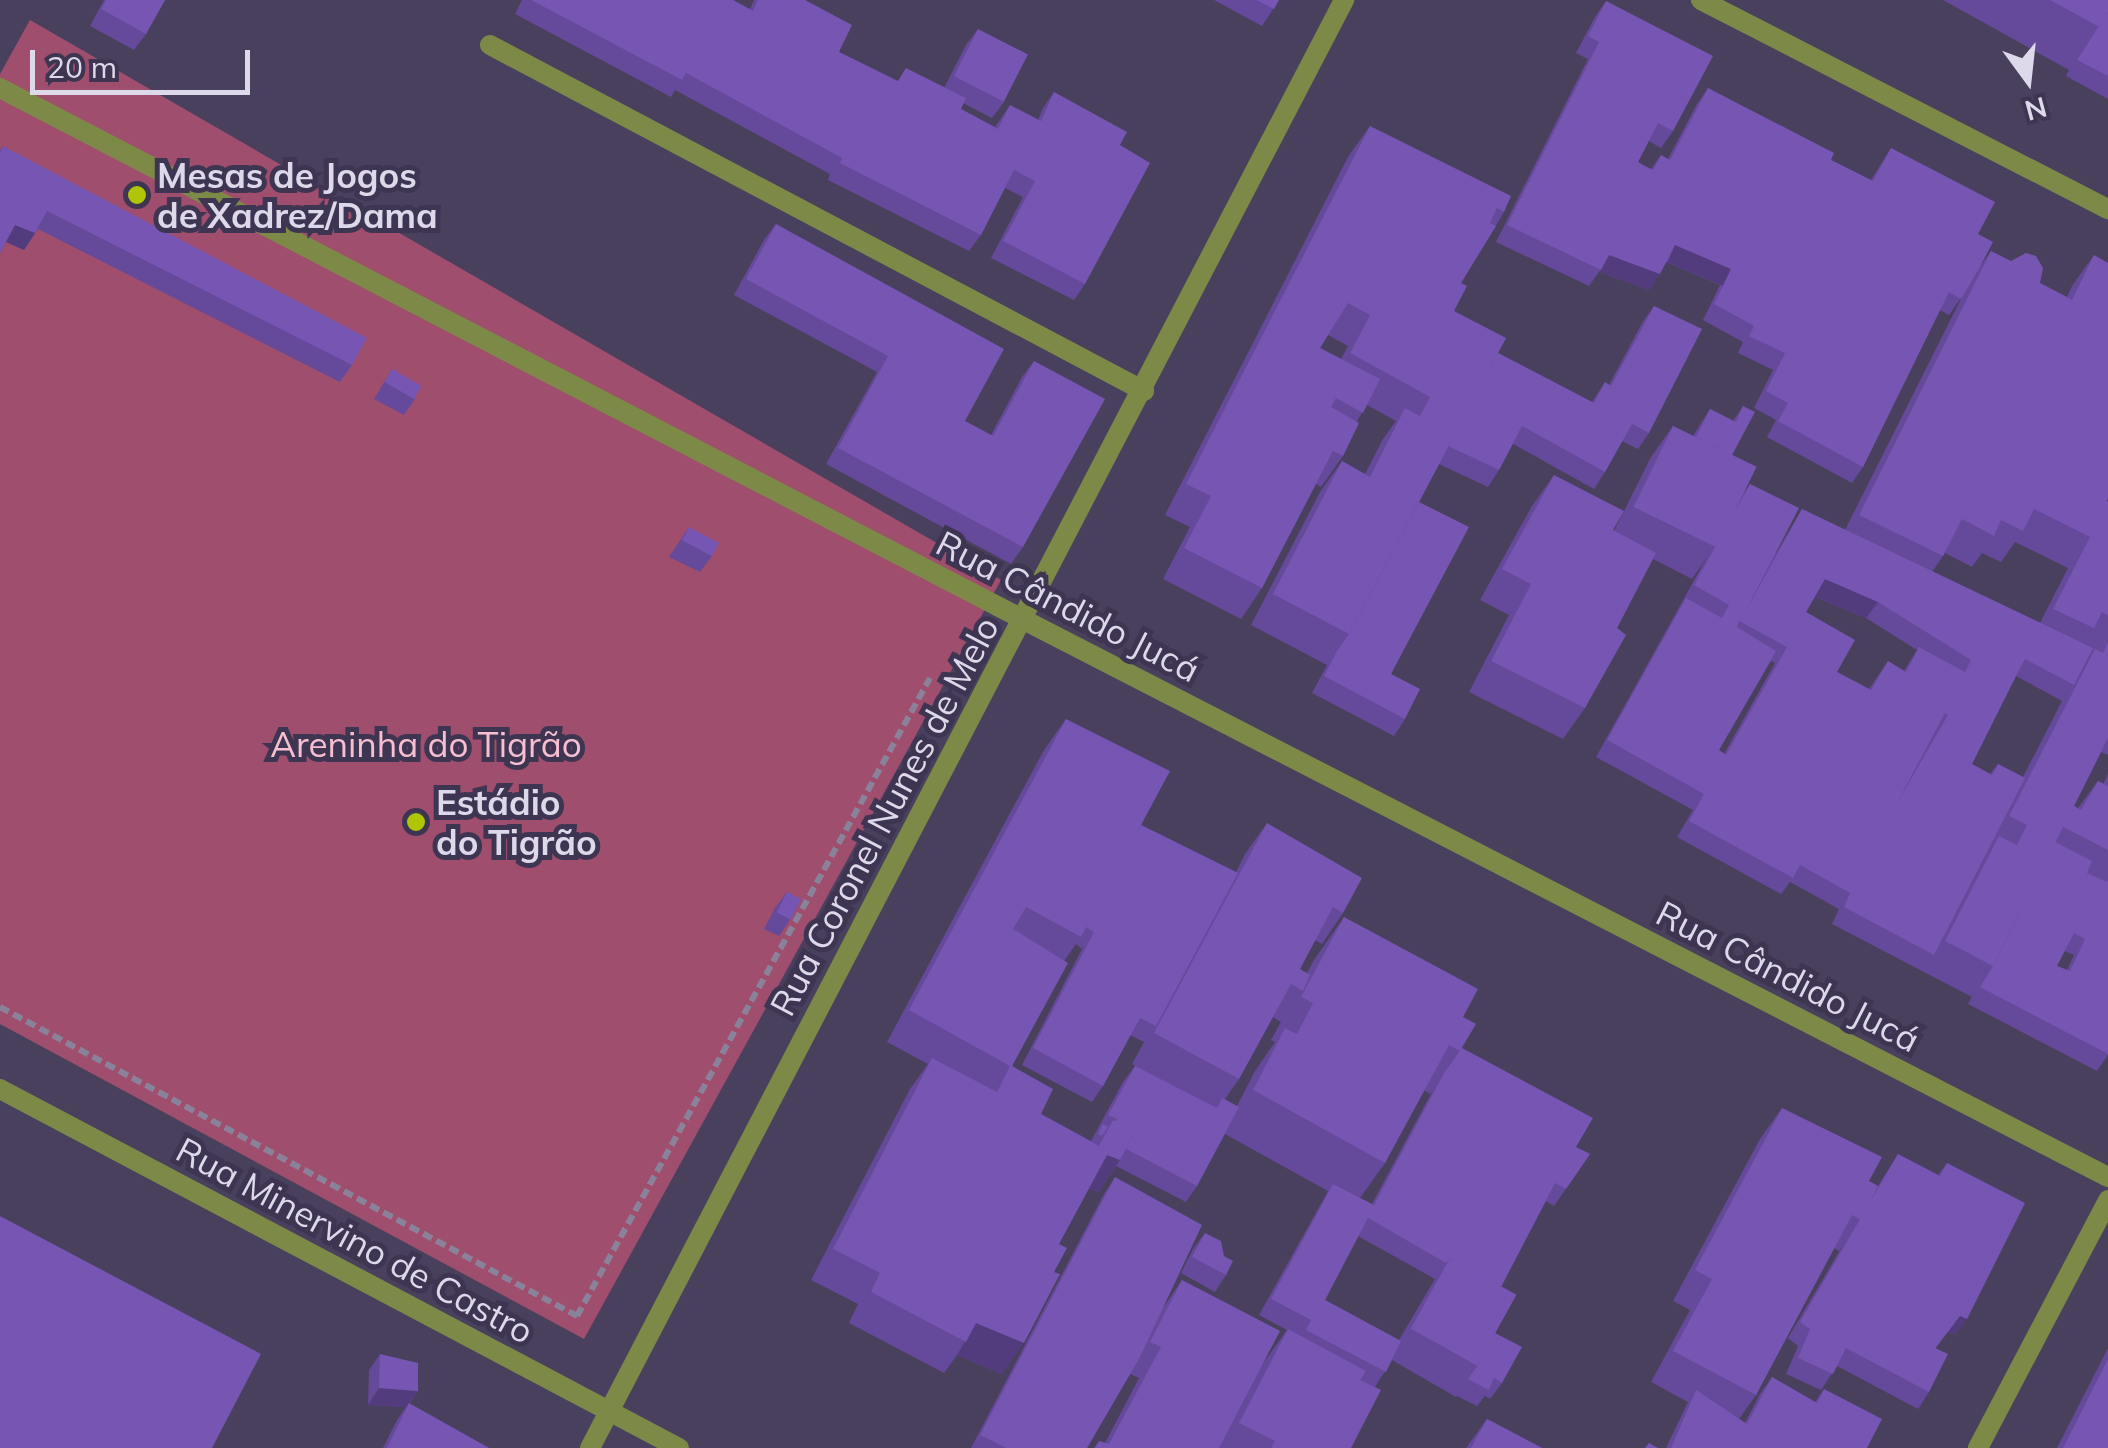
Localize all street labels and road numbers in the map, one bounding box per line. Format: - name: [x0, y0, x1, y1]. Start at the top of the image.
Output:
- street label: Rua Cândido Jucá: [929, 522, 1207, 690]
- street label: Rua Coronel Nunes de Melo: [761, 609, 1007, 1023]
- street label: Rua Cândido Jucá: [1649, 892, 1927, 1060]
- street label: Rua Minervino de Castro: [169, 1128, 541, 1352]

